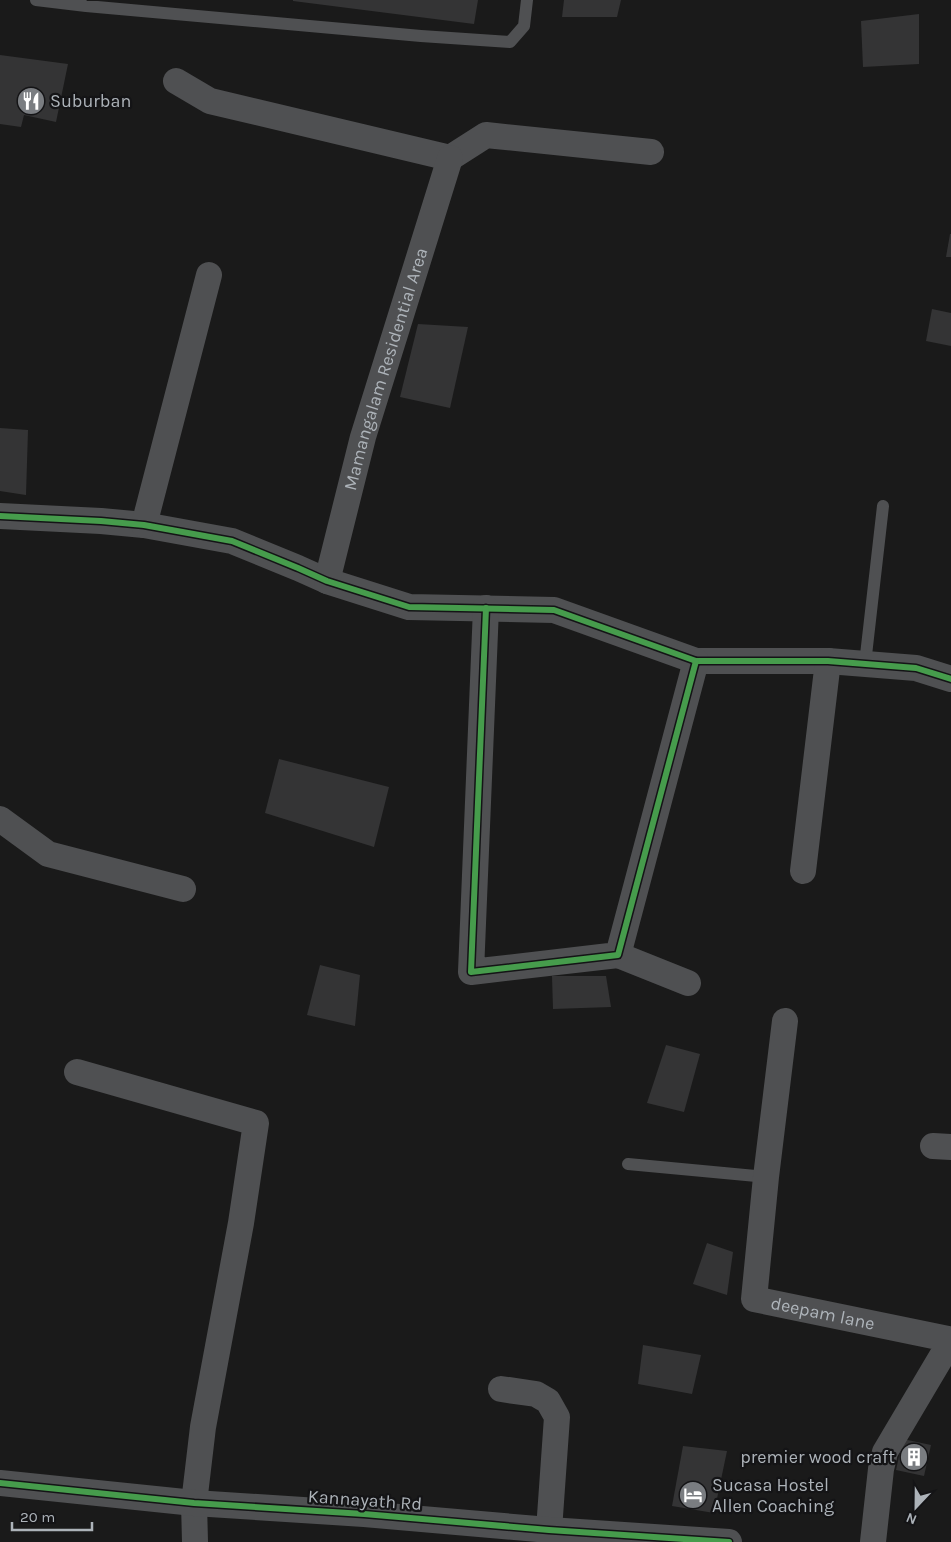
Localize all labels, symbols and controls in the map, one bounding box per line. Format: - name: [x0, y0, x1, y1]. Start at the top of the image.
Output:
- restaurant icon: Suburban: [16, 86, 46, 116]
- place label: Suburban: [50, 90, 131, 112]
- street label: Mamangalam Residential Area: [339, 245, 432, 493]
- street label: deepam lane: [769, 1292, 877, 1335]
- building icon: premier wood craft: [899, 1442, 929, 1472]
- place label: premier wood craft: [740, 1446, 895, 1468]
- place label: Sucasa Hostel Allen Coaching: [712, 1474, 834, 1517]
- hotel icon: Sucasa Hostel Allen Coaching: [678, 1480, 708, 1510]
- north arrow: [891, 1482, 941, 1532]
- street label: Kannayath Rd: [307, 1485, 423, 1515]
- scale bar: [12, 1500, 92, 1532]
- text: 20 m: [20, 1508, 55, 1526]
- text: N: [903, 1509, 919, 1528]

